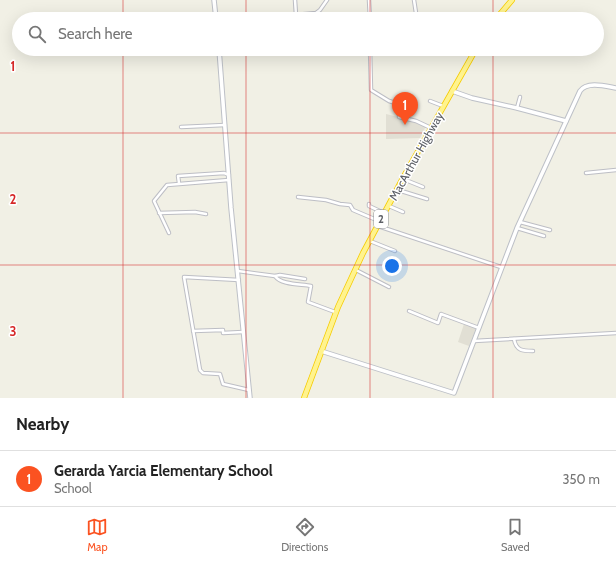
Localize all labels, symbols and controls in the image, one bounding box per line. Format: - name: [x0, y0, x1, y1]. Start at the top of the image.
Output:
- search box: [12, 12, 604, 56]
- icon: search: [26, 23, 48, 45]
- text: Search here: [58, 25, 133, 43]
- text: 1: [11, 58, 15, 74]
- pin: 1: [392, 92, 418, 125]
- street label: MacArthur Highway: [385, 109, 447, 203]
- text: 2: [10, 191, 17, 207]
- road number: 2: [374, 210, 388, 228]
- your location: [382, 256, 402, 276]
- text: 3: [9, 323, 17, 339]
- text: Nearby: [16, 414, 69, 434]
- text: Gerarda Yarcia Elementary School: [54, 462, 273, 480]
- text: 1: [27, 471, 31, 487]
- text: 350 m: [563, 471, 600, 487]
- text: School: [54, 480, 92, 496]
- tab: Map: [86, 516, 108, 554]
- tab: Directions: [281, 516, 328, 554]
- tab: Saved: [501, 516, 530, 554]

